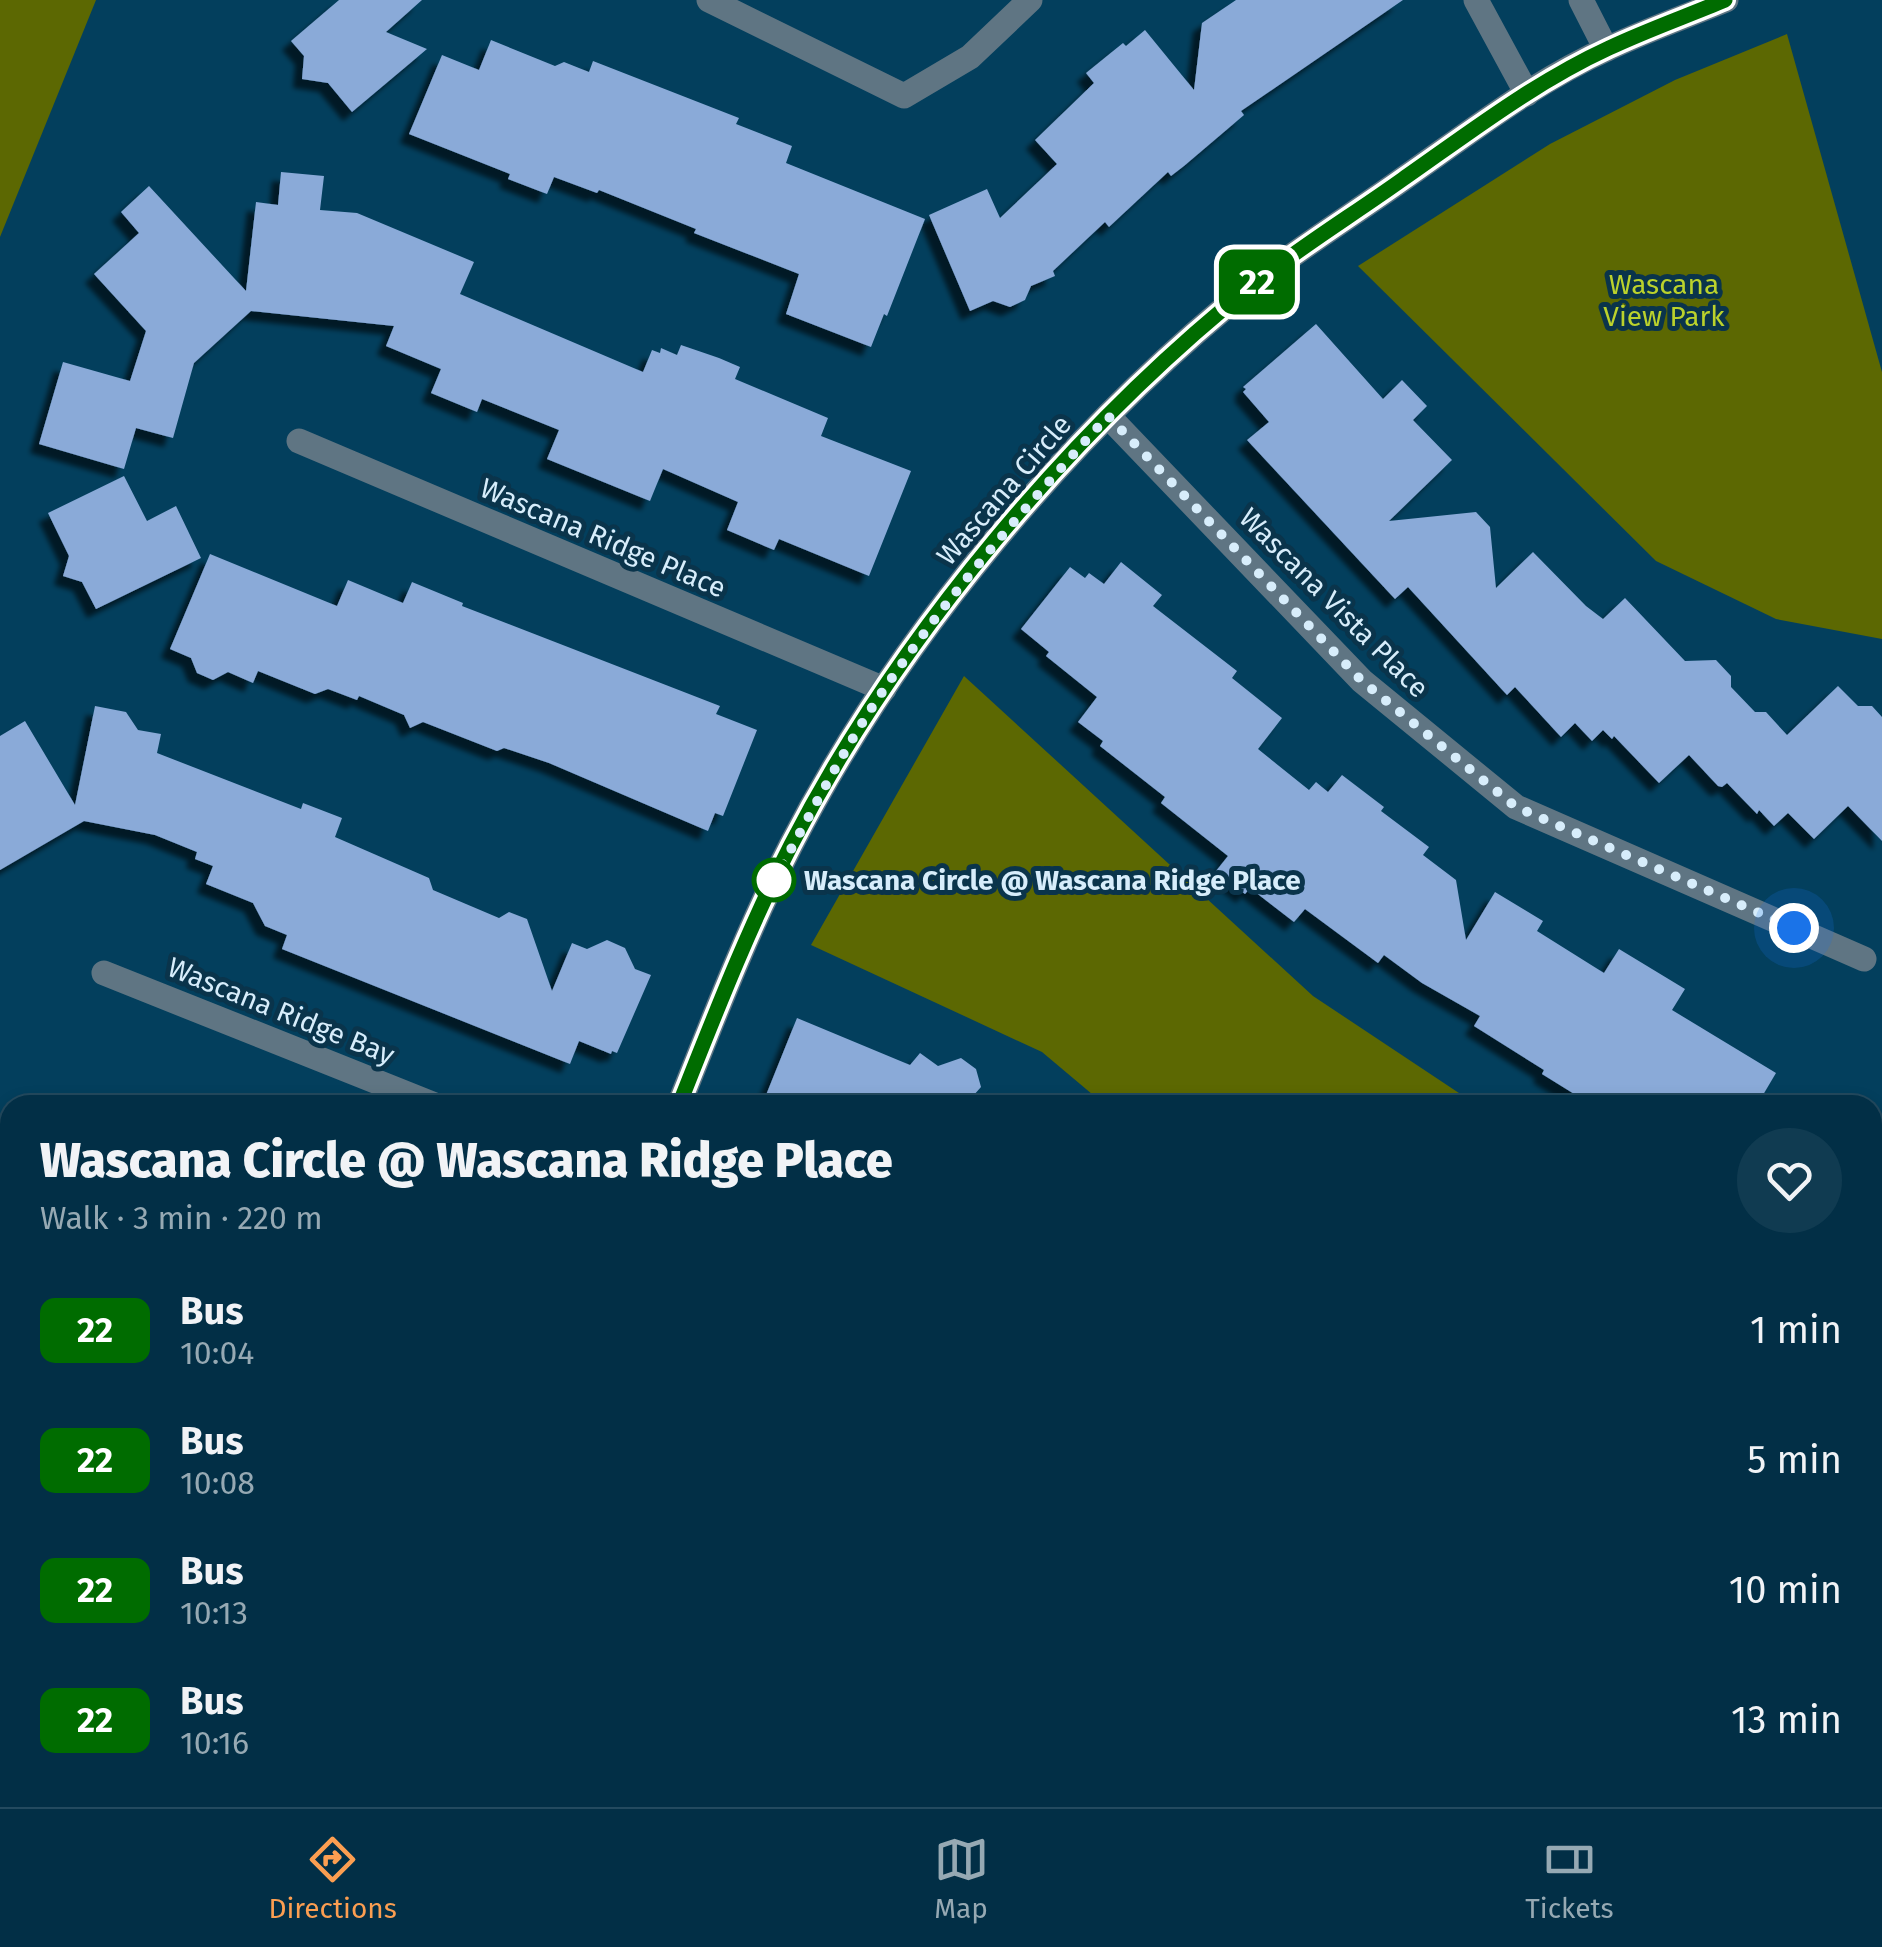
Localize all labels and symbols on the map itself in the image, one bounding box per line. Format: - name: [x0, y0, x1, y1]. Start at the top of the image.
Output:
- line badge: 22: [1212, 250, 1302, 314]
- park label: Wascana View Park: [1603, 268, 1725, 333]
- street label: Wascana Circle: [930, 408, 1078, 572]
- street label: Wascana Ridge Place: [475, 471, 731, 605]
- street label: Wascana Vista Place: [1232, 501, 1436, 705]
- marker: Wascana Circle @ Wascana Ridge Place: [753, 859, 795, 901]
- place label: Wascana Circle @ Wascana Ridge Place: [804, 864, 1301, 897]
- your location: [1769, 903, 1819, 953]
- street label: Wascana Ridge Bay: [163, 950, 399, 1072]

